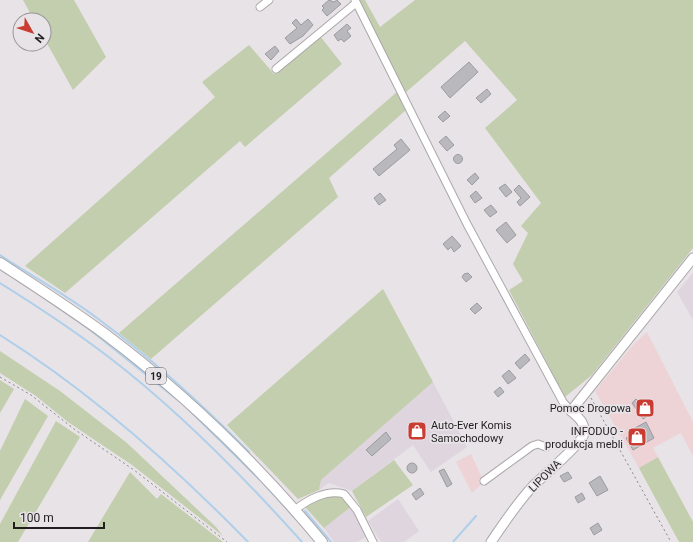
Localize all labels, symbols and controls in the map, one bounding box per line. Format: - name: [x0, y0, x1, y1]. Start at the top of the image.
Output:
- north arrow: [12, 12, 52, 52]
- text: N: [32, 31, 47, 45]
- road number: 19: [146, 368, 166, 384]
- shop icon: Pomoc Drogowa: [634, 397, 656, 419]
- place label: Pomoc Drogowa: [550, 402, 631, 415]
- place label: Auto-Ever Komis Samochodowy: [431, 419, 512, 445]
- shop icon: Auto-Ever Komis Samochodowy: [406, 420, 428, 442]
- place label: INFODUO - produkcja mebli: [545, 425, 623, 451]
- shop icon: INFODUO - produkcja mebli: [626, 426, 648, 448]
- street label: LIPOWA: [526, 457, 564, 495]
- scale bar: [14, 504, 104, 530]
- text: 100 m: [20, 511, 54, 525]

